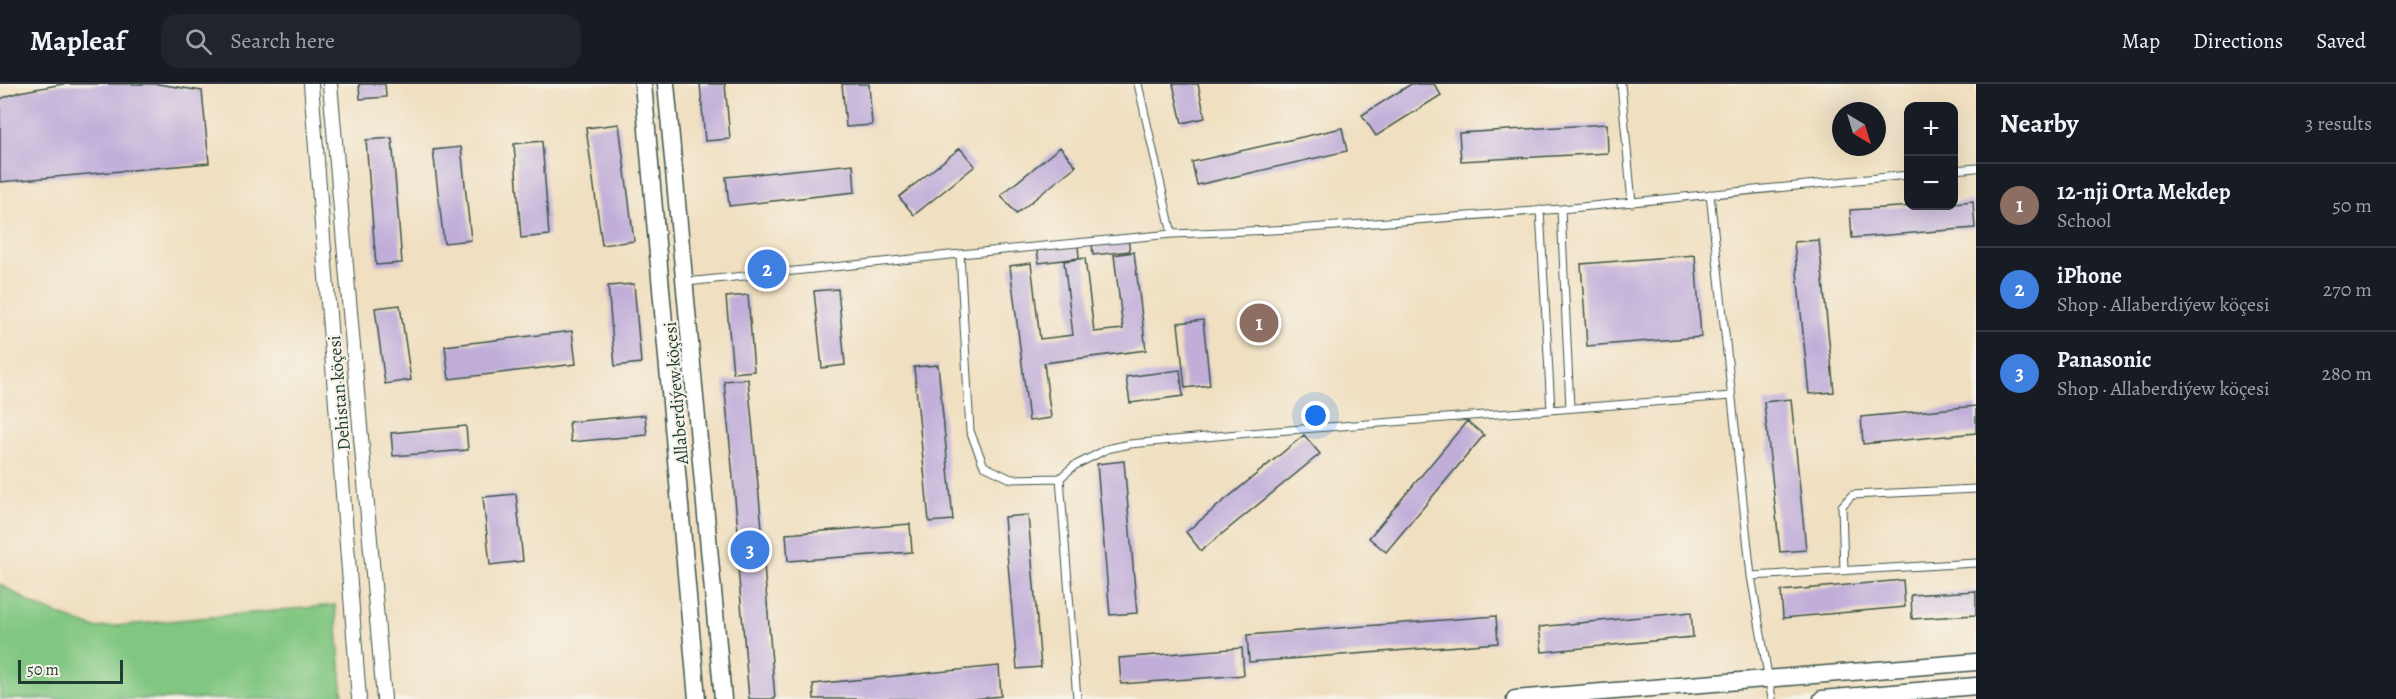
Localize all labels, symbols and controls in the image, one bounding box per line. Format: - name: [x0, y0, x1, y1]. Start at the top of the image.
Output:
- search box: [161, 14, 581, 68]
- text: Mapleaf: [30, 22, 125, 60]
- icon: search: [182, 25, 215, 58]
- text: Search here: [230, 26, 335, 56]
- text: Map: [2122, 27, 2160, 55]
- text: Directions: [2193, 27, 2283, 55]
- text: Saved: [2316, 27, 2366, 55]
- north arrow: [1832, 102, 1886, 156]
- map controls: [1904, 102, 1958, 210]
- button: +: [1904, 102, 1958, 156]
- text: Nearby: [2000, 106, 2079, 141]
- text: 3 results: [2305, 110, 2372, 137]
- button: −: [1904, 156, 1958, 210]
- text: 12-nji Orta Mekdep: [2057, 177, 2231, 207]
- text: 1: [2016, 192, 2023, 219]
- text: 50 m: [2332, 192, 2372, 219]
- text: School: [2057, 207, 2111, 234]
- pin: 2: [748, 246, 786, 291]
- text: iPhone: [2057, 261, 2122, 291]
- text: 2: [2015, 276, 2024, 303]
- text: 270 m: [2323, 276, 2372, 303]
- text: Shop · Allaberdiýew köçesi: [2057, 291, 2270, 318]
- pin: 1: [1240, 300, 1278, 346]
- street label: Allaberdiýew köçesi: [658, 321, 694, 466]
- street label: Dehistan köçesi: [322, 334, 356, 452]
- text: Panasonic: [2057, 345, 2151, 375]
- text: 3: [2015, 360, 2024, 387]
- text: 280 m: [2322, 360, 2372, 387]
- text: Shop · Allaberdiýew köçesi: [2057, 375, 2270, 402]
- your location: [1301, 401, 1330, 430]
- pin: 3: [730, 528, 770, 572]
- scale bar: [18, 657, 123, 684]
- text: 50 m: [27, 659, 59, 681]

